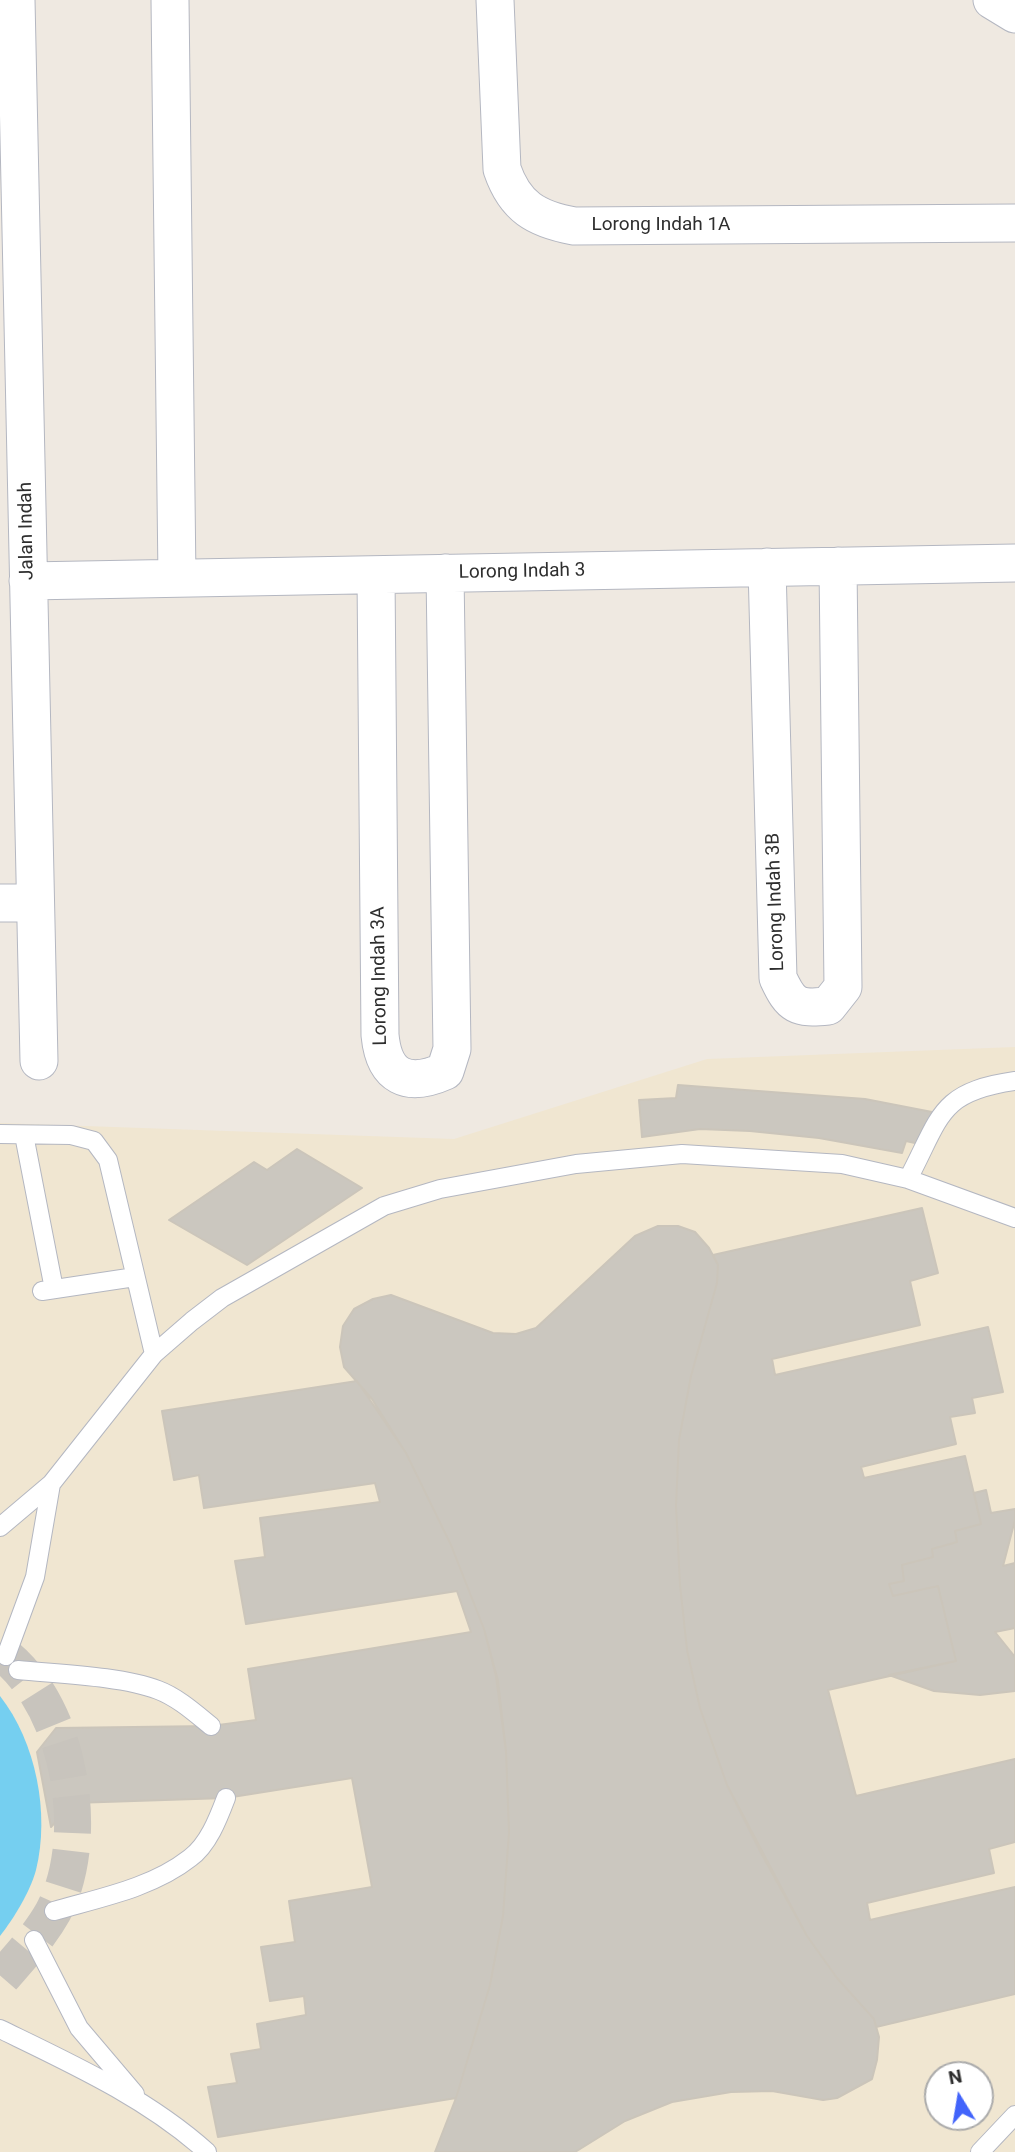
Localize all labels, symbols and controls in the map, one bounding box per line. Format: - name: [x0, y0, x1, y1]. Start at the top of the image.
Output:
- street label: Lorong Indah 1A: [592, 214, 730, 236]
- street label: Jalan Indah: [15, 482, 39, 580]
- street label: Lorong Indah 3: [459, 559, 585, 585]
- street label: Lorong Indah 3B: [762, 832, 790, 972]
- street label: Lorong Indah 3A: [367, 906, 393, 1046]
- north arrow: [924, 2061, 994, 2131]
- text: N: [947, 2064, 964, 2089]

